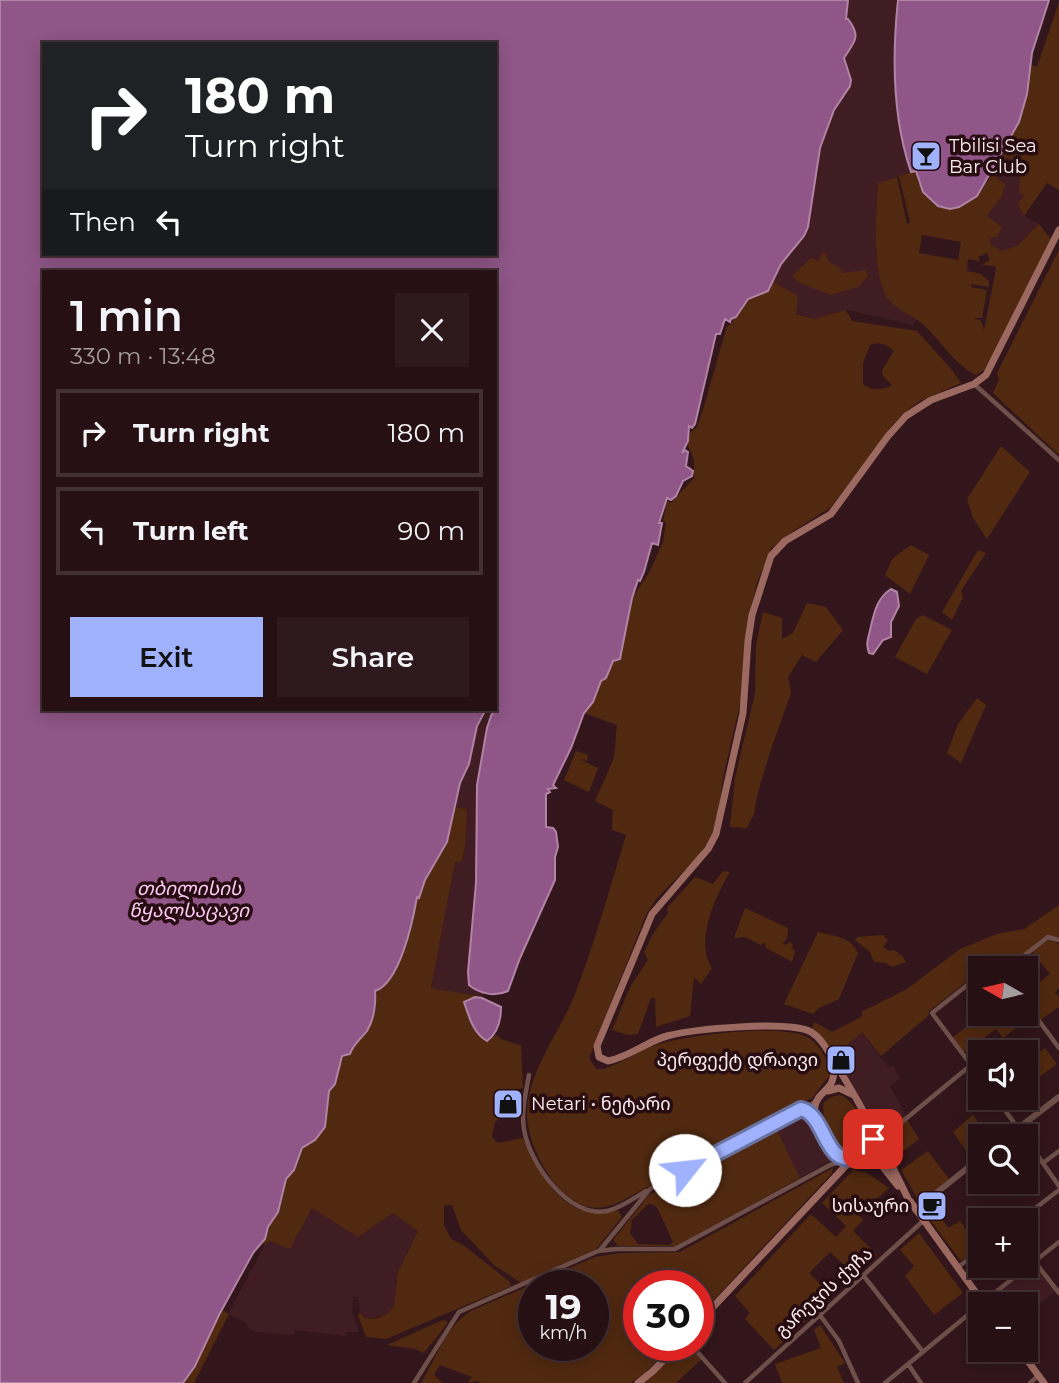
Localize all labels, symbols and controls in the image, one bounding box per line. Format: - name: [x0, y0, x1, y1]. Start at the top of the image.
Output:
- text: 180 m: [185, 66, 335, 125]
- icon: right: [70, 70, 161, 161]
- text: Turn right: [185, 126, 345, 165]
- place label: Tbilisi Sea Bar Club: [949, 135, 1037, 178]
- bar icon: Tbilisi Sea Bar Club: [909, 139, 943, 173]
- icon: left: [150, 203, 188, 241]
- text: Then: [70, 206, 136, 238]
- text: 1 min: [70, 290, 183, 342]
- button: close: [395, 293, 469, 367]
- text: 330 m · 13:48: [70, 342, 216, 370]
- icon: right: [74, 414, 112, 452]
- text: Turn right: [133, 417, 269, 449]
- text: 180 m: [387, 417, 465, 449]
- icon: left: [74, 512, 112, 550]
- text: Turn left: [133, 515, 249, 547]
- text: 90 m: [398, 515, 465, 547]
- button: Exit: [70, 617, 263, 697]
- button: Share: [277, 617, 469, 697]
- water label: თბილისის წყალსაცავი: [129, 877, 250, 922]
- north arrow: [968, 956, 1038, 1026]
- map controls: [968, 956, 1038, 1362]
- button: sound: [968, 1040, 1038, 1110]
- shop icon: პერფექტ დრაივი: [824, 1043, 858, 1077]
- place label: პერფექტ დრაივი: [657, 1049, 818, 1071]
- shop icon: Netari • ნეტარი: [491, 1087, 525, 1121]
- place label: Netari • ნეტარი: [531, 1093, 671, 1115]
- pin: [843, 1109, 903, 1169]
- icon: arrive: [854, 1120, 892, 1158]
- button: search: [968, 1124, 1038, 1194]
- position arrow: [648, 1133, 722, 1207]
- cafe icon: სისაური: [915, 1189, 949, 1223]
- place label: სისაური: [832, 1195, 909, 1217]
- button: +: [968, 1208, 1038, 1278]
- street label: გარეჯის ქუჩა: [771, 1243, 877, 1341]
- speed limit sign: 30: [623, 1270, 714, 1361]
- text: 19: [545, 1285, 582, 1328]
- button: −: [968, 1292, 1038, 1362]
- text: km/h: [539, 1322, 588, 1344]

